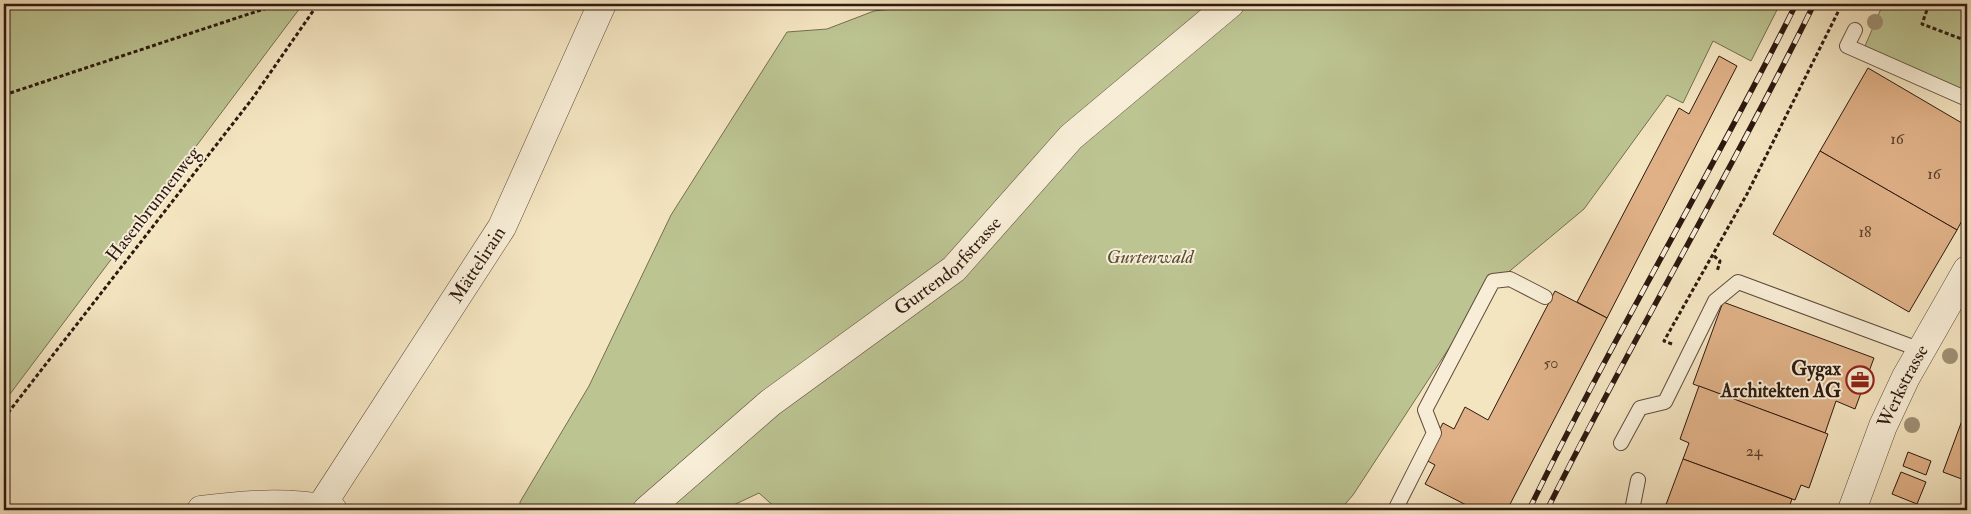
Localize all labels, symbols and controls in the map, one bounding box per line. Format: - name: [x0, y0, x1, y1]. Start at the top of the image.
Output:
- house number: 16: [1890, 129, 1905, 149]
- street label: Hasenbrunnenweg: [101, 141, 206, 266]
- house number: 16: [1927, 164, 1942, 184]
- street label: Gurtendorfstrasse: [889, 212, 1007, 321]
- street label: Mättelirain: [444, 222, 511, 307]
- house number: 18: [1858, 222, 1872, 242]
- park label: Gurtenwald: [1107, 245, 1194, 269]
- street label: Werkstrasse: [1871, 340, 1934, 433]
- house number: 50: [1543, 353, 1559, 373]
- place label: Gygax Architekten AG: [1720, 357, 1842, 403]
- office icon: Gygax Architekten AG: [1845, 365, 1875, 395]
- house number: 24: [1746, 441, 1764, 461]

